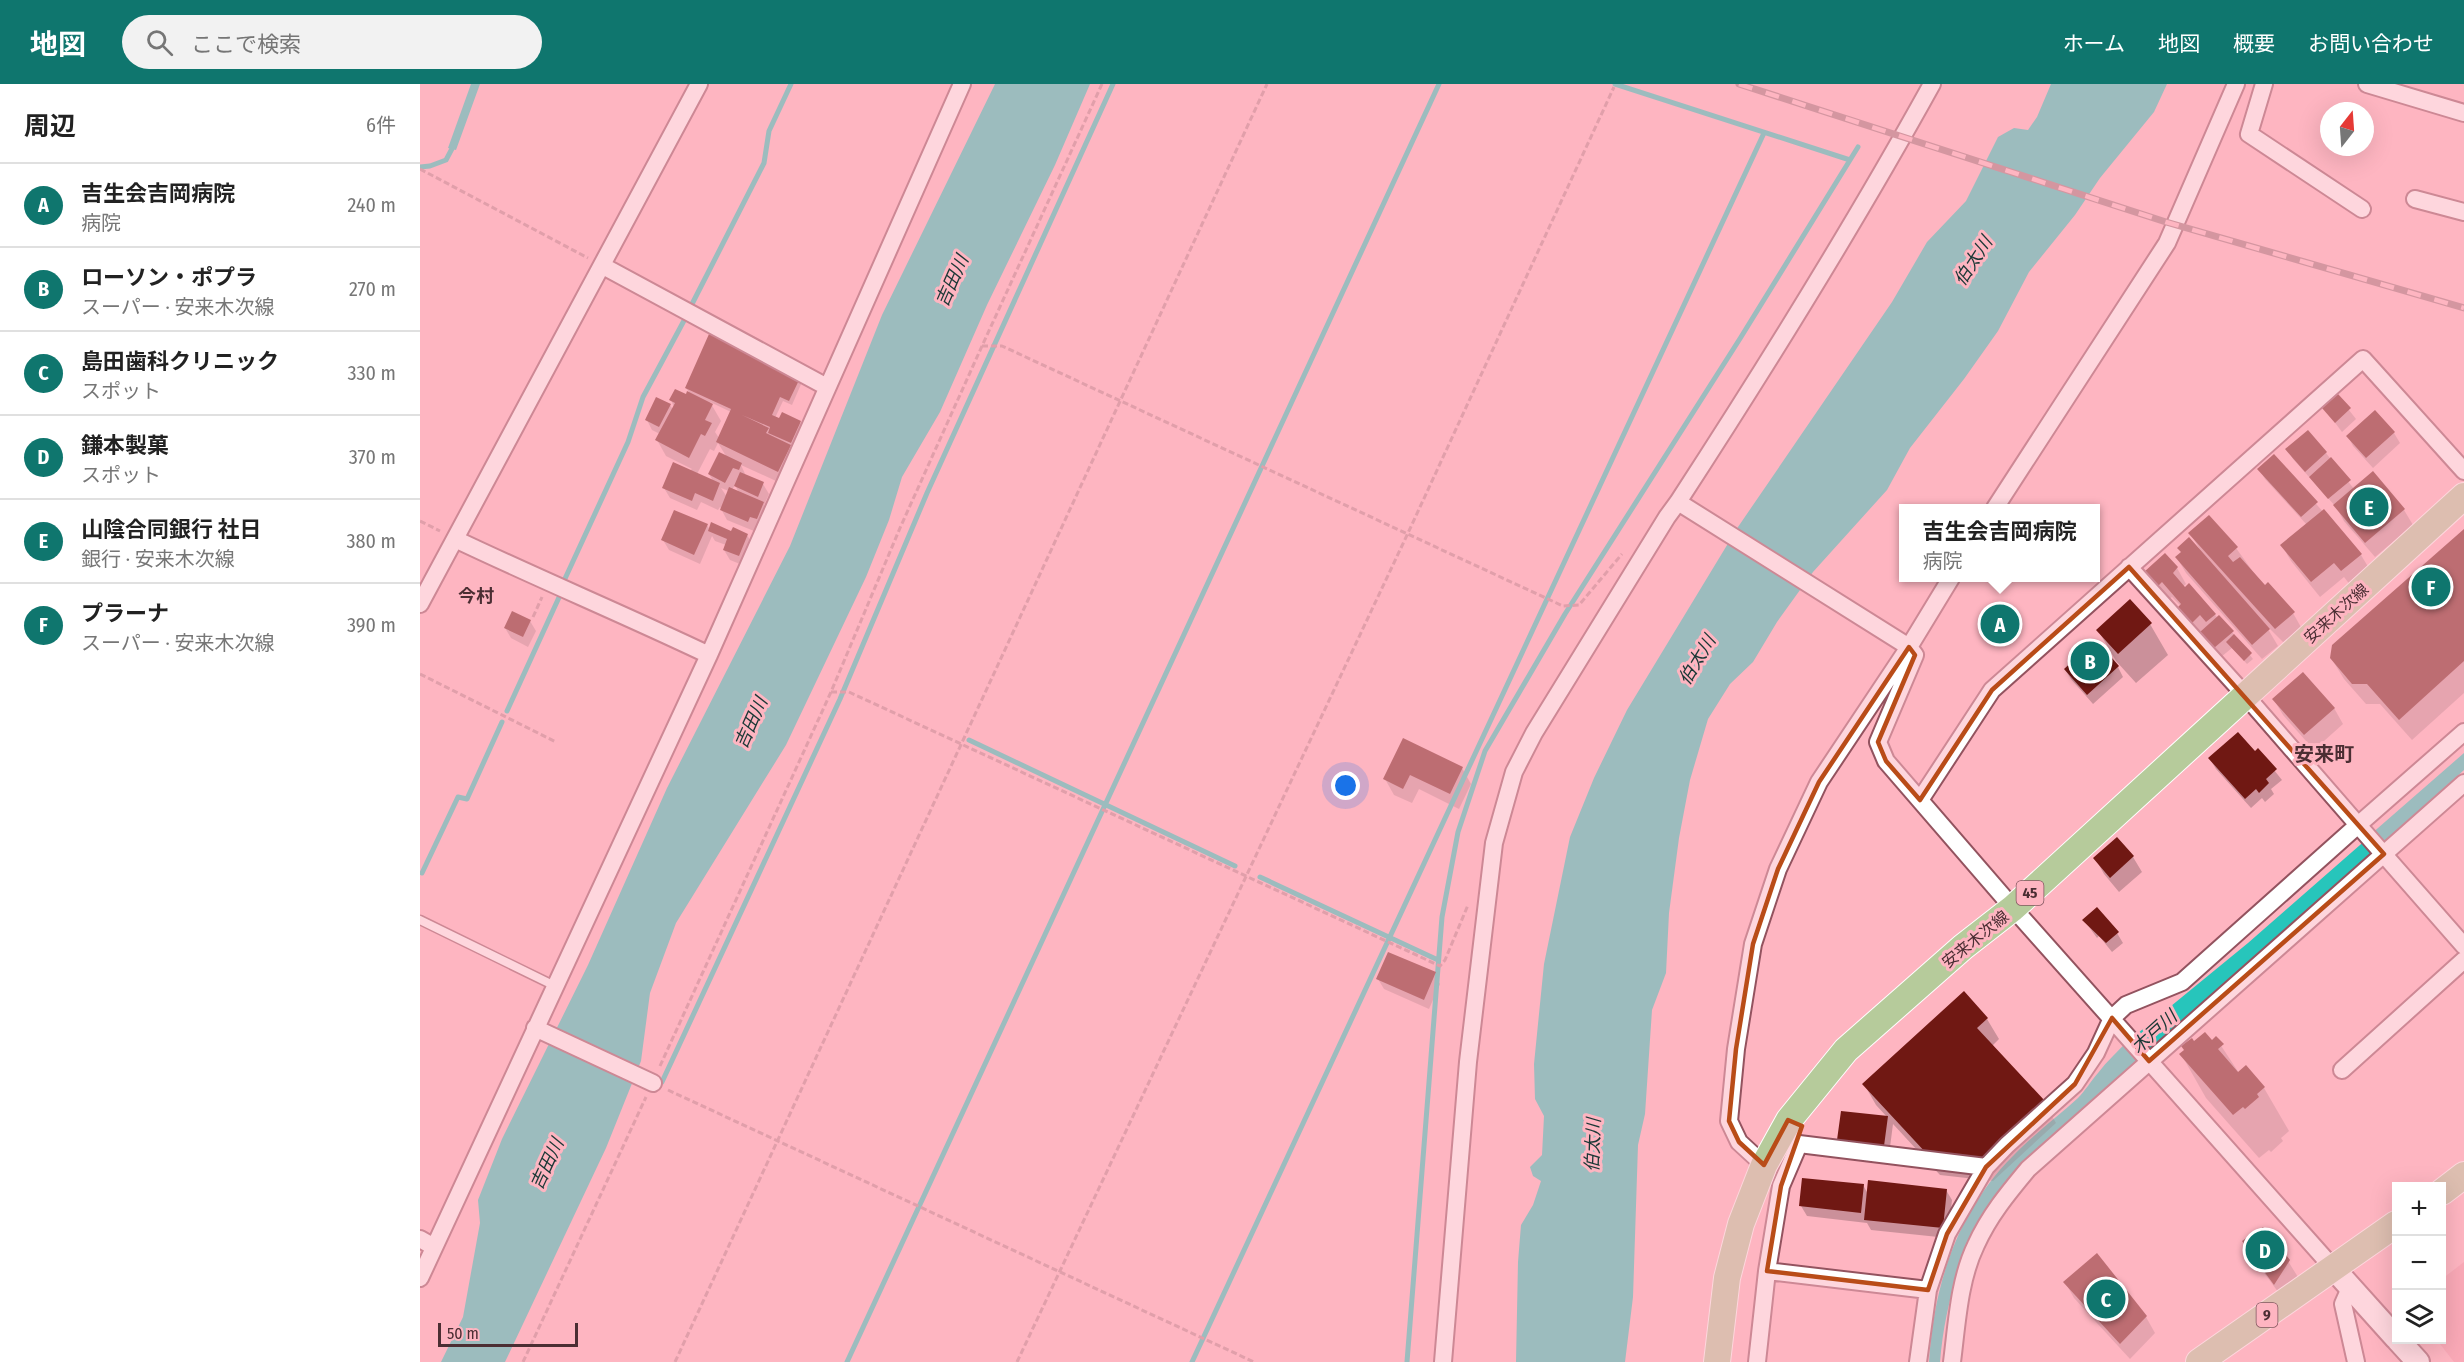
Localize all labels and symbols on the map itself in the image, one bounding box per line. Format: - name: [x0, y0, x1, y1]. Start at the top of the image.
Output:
- north arrow: [2320, 102, 2374, 156]
- water label: 伯太川: [1949, 231, 1998, 290]
- water label: 吉田川: [931, 250, 974, 310]
- pin: E: [2350, 484, 2388, 530]
- pin: F: [2412, 564, 2450, 610]
- street label: 安来木次線: [2300, 580, 2372, 647]
- district label: 今村: [458, 585, 494, 607]
- pin: A: [1980, 602, 2020, 646]
- water label: 伯太川: [1674, 629, 1721, 689]
- pin: B: [2070, 638, 2110, 684]
- water label: 吉田川: [730, 692, 773, 752]
- district label: 安来町: [2294, 742, 2354, 766]
- your location: [1331, 771, 1360, 800]
- road number: 45: [2016, 881, 2044, 905]
- street label: 安来木次線: [1938, 907, 2012, 972]
- water label: 木戸川: [2127, 1004, 2183, 1058]
- water label: 伯太川: [1581, 1116, 1605, 1172]
- water label: 吉田川: [526, 1133, 569, 1193]
- pin: D: [2246, 1228, 2284, 1272]
- pin: C: [2086, 1276, 2126, 1322]
- road number: 9: [2256, 1303, 2278, 1327]
- scale bar: [438, 1320, 578, 1348]

